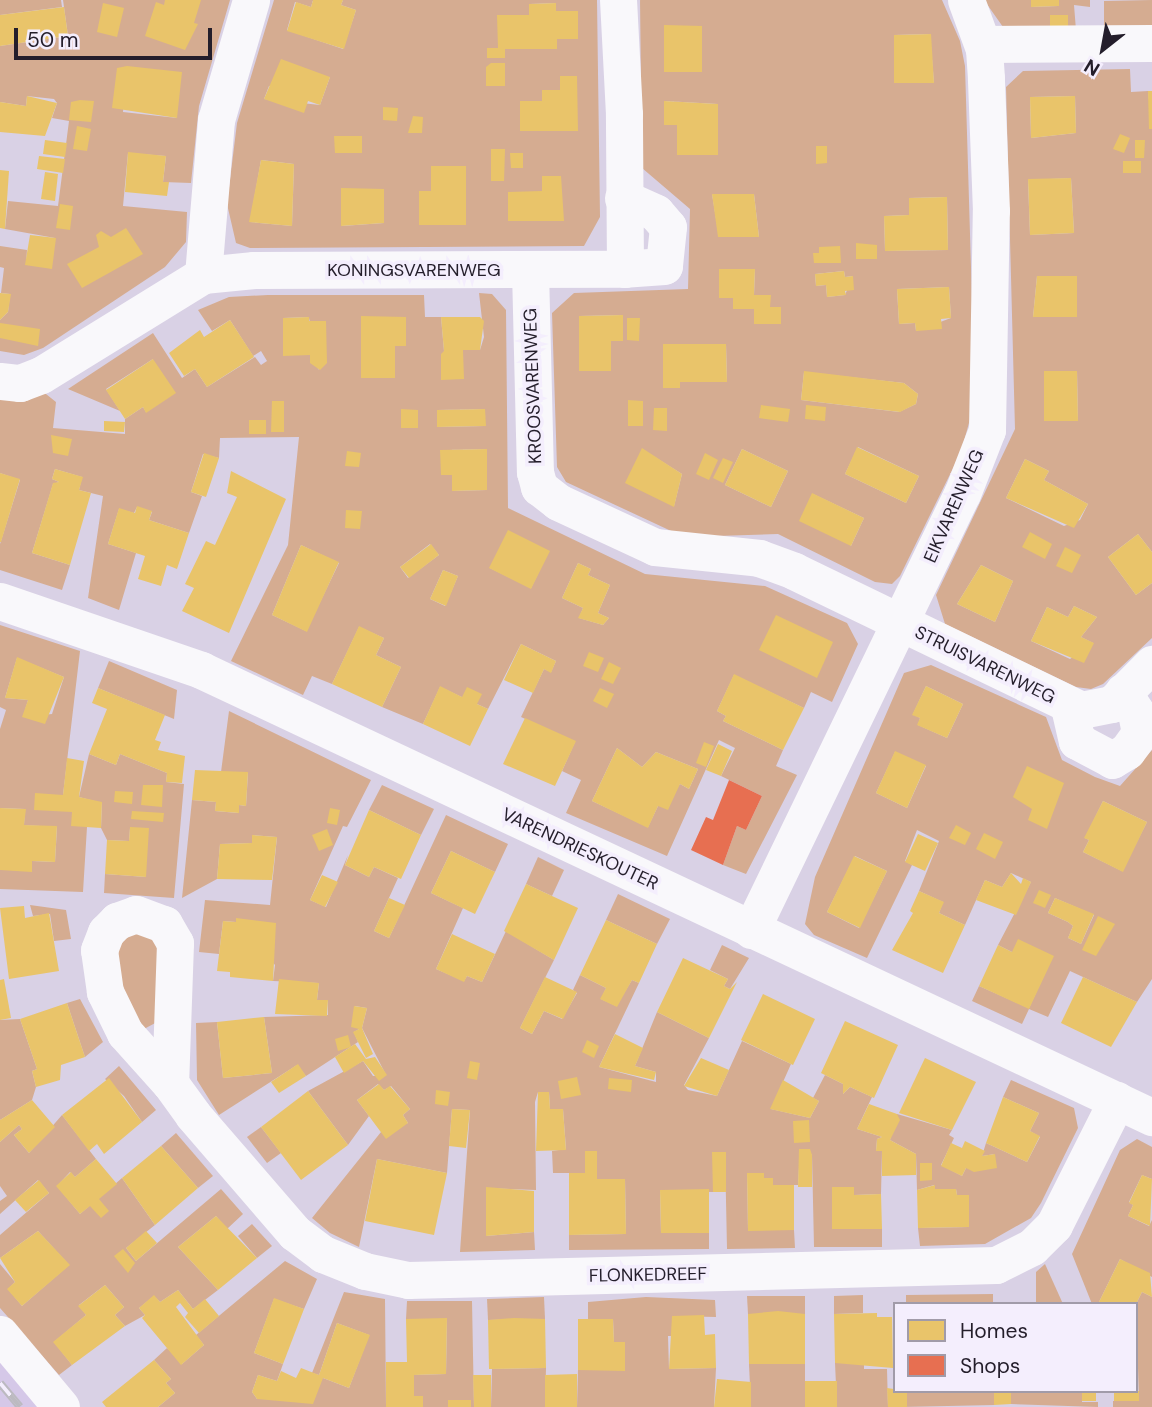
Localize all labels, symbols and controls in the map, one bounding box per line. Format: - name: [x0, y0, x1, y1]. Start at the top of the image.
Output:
- scale bar: [18, 14, 215, 58]
- north arrow: [1068, 14, 1138, 84]
- text: 50 m: [27, 26, 78, 54]
- text: N: [1080, 53, 1104, 82]
- street label: KONINGSVARENWEG: [327, 259, 501, 281]
- street label: KROOSVARENWEG: [519, 308, 547, 464]
- street label: EIKVARENWEG: [919, 446, 989, 566]
- street label: STRUISVARENWEG: [911, 622, 1059, 708]
- street label: VARENDRIESKOUTER: [498, 803, 662, 895]
- street label: FLONKEDREEF: [589, 1263, 707, 1287]
- legend: [893, 1302, 1138, 1393]
- text: Homes: [960, 1317, 1028, 1345]
- text: Shops: [960, 1352, 1020, 1380]

